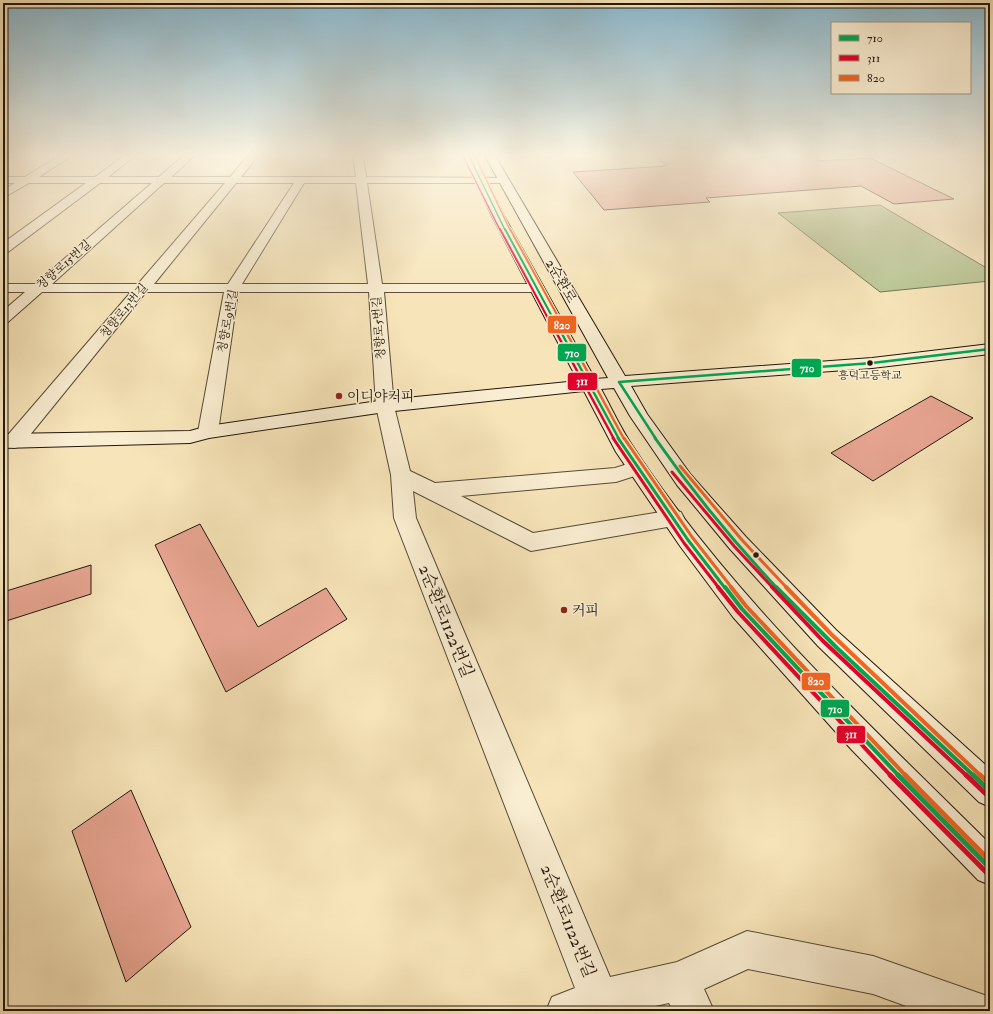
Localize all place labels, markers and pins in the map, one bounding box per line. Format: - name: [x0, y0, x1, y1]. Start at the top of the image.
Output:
- marker: 흥덕고등학교: [865, 358, 875, 368]
- place label: 흥덕고등학교: [838, 369, 902, 382]
- place label: 이디야커피: [347, 388, 415, 405]
- marker: 이디야커피: [334, 391, 344, 401]
- unlabelled marker: [751, 550, 761, 560]
- place label: 커피: [572, 602, 599, 619]
- marker: 커피: [559, 605, 569, 615]

